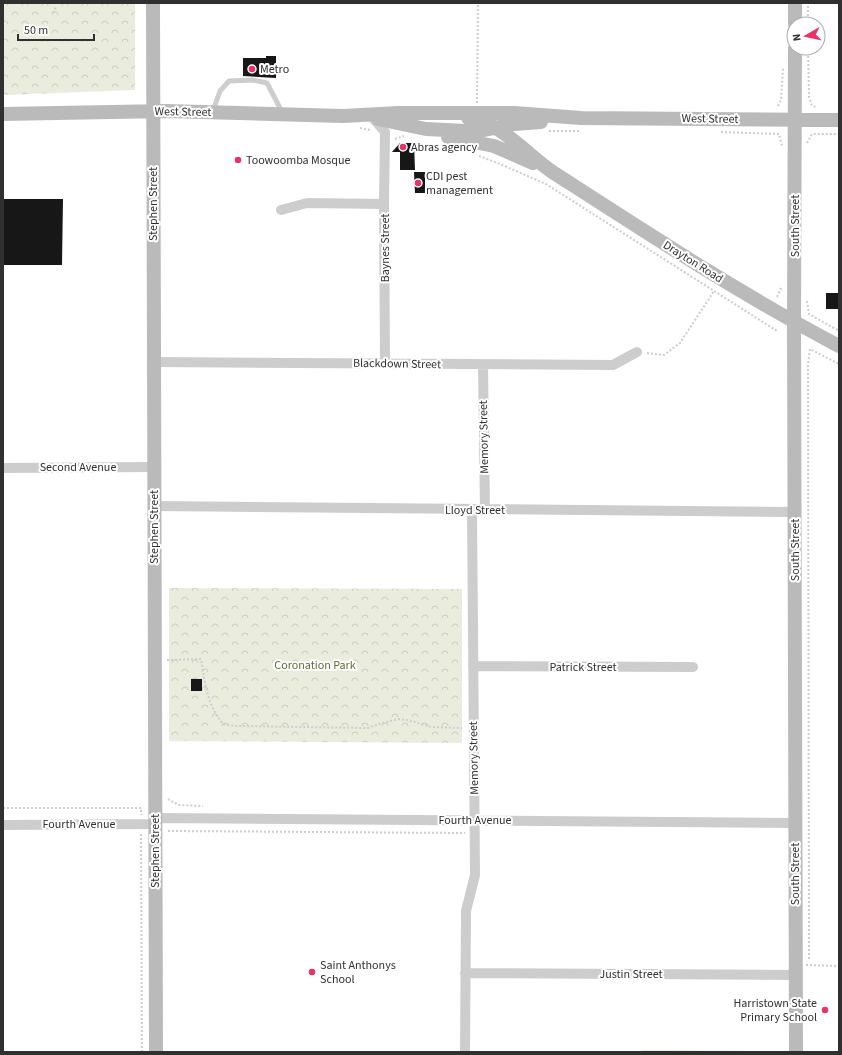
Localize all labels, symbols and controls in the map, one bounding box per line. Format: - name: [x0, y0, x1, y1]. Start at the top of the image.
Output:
- scale bar: [18, 16, 94, 42]
- north arrow: [786, 16, 826, 56]
- text: 50 m: [24, 22, 48, 39]
- text: N: [789, 33, 805, 42]
- place label: Metro: [260, 61, 289, 78]
- marker: Metro: [247, 64, 257, 74]
- street label: West Street: [155, 103, 211, 121]
- street label: West Street: [682, 110, 738, 128]
- place label: Abras agency: [411, 139, 478, 156]
- marker: Abras agency: [398, 142, 408, 152]
- place label: Toowoomba Mosque: [246, 152, 350, 169]
- marker: Toowoomba Mosque: [233, 155, 243, 165]
- street label: Stephen Street: [145, 167, 162, 241]
- place label: CDI pest management: [426, 168, 493, 199]
- marker: CDI pest management: [413, 178, 423, 188]
- street label: South Street: [787, 195, 804, 257]
- street label: Baynes Street: [377, 214, 394, 282]
- street label: Drayton Road: [660, 237, 726, 287]
- street label: Blackdown Street: [353, 355, 441, 373]
- street label: Memory Street: [475, 400, 493, 474]
- street label: Second Avenue: [40, 459, 116, 476]
- street label: Stephen Street: [146, 490, 163, 564]
- street label: Lloyd Street: [445, 502, 505, 519]
- street label: South Street: [787, 519, 804, 581]
- park label: Coronation Park: [274, 657, 356, 674]
- street label: Patrick Street: [549, 659, 617, 676]
- street label: Memory Street: [465, 721, 483, 795]
- street label: Fourth Avenue: [439, 812, 512, 829]
- street label: Stephen Street: [147, 814, 164, 888]
- street label: Fourth Avenue: [43, 816, 116, 833]
- street label: South Street: [787, 843, 804, 905]
- place label: Saint Anthonys School: [320, 957, 396, 988]
- street label: Justin Street: [599, 966, 663, 983]
- marker: Saint Anthonys School: [307, 967, 317, 977]
- place label: Harristown State Primary School: [733, 995, 817, 1026]
- marker: Harristown State Primary School: [820, 1005, 830, 1015]

